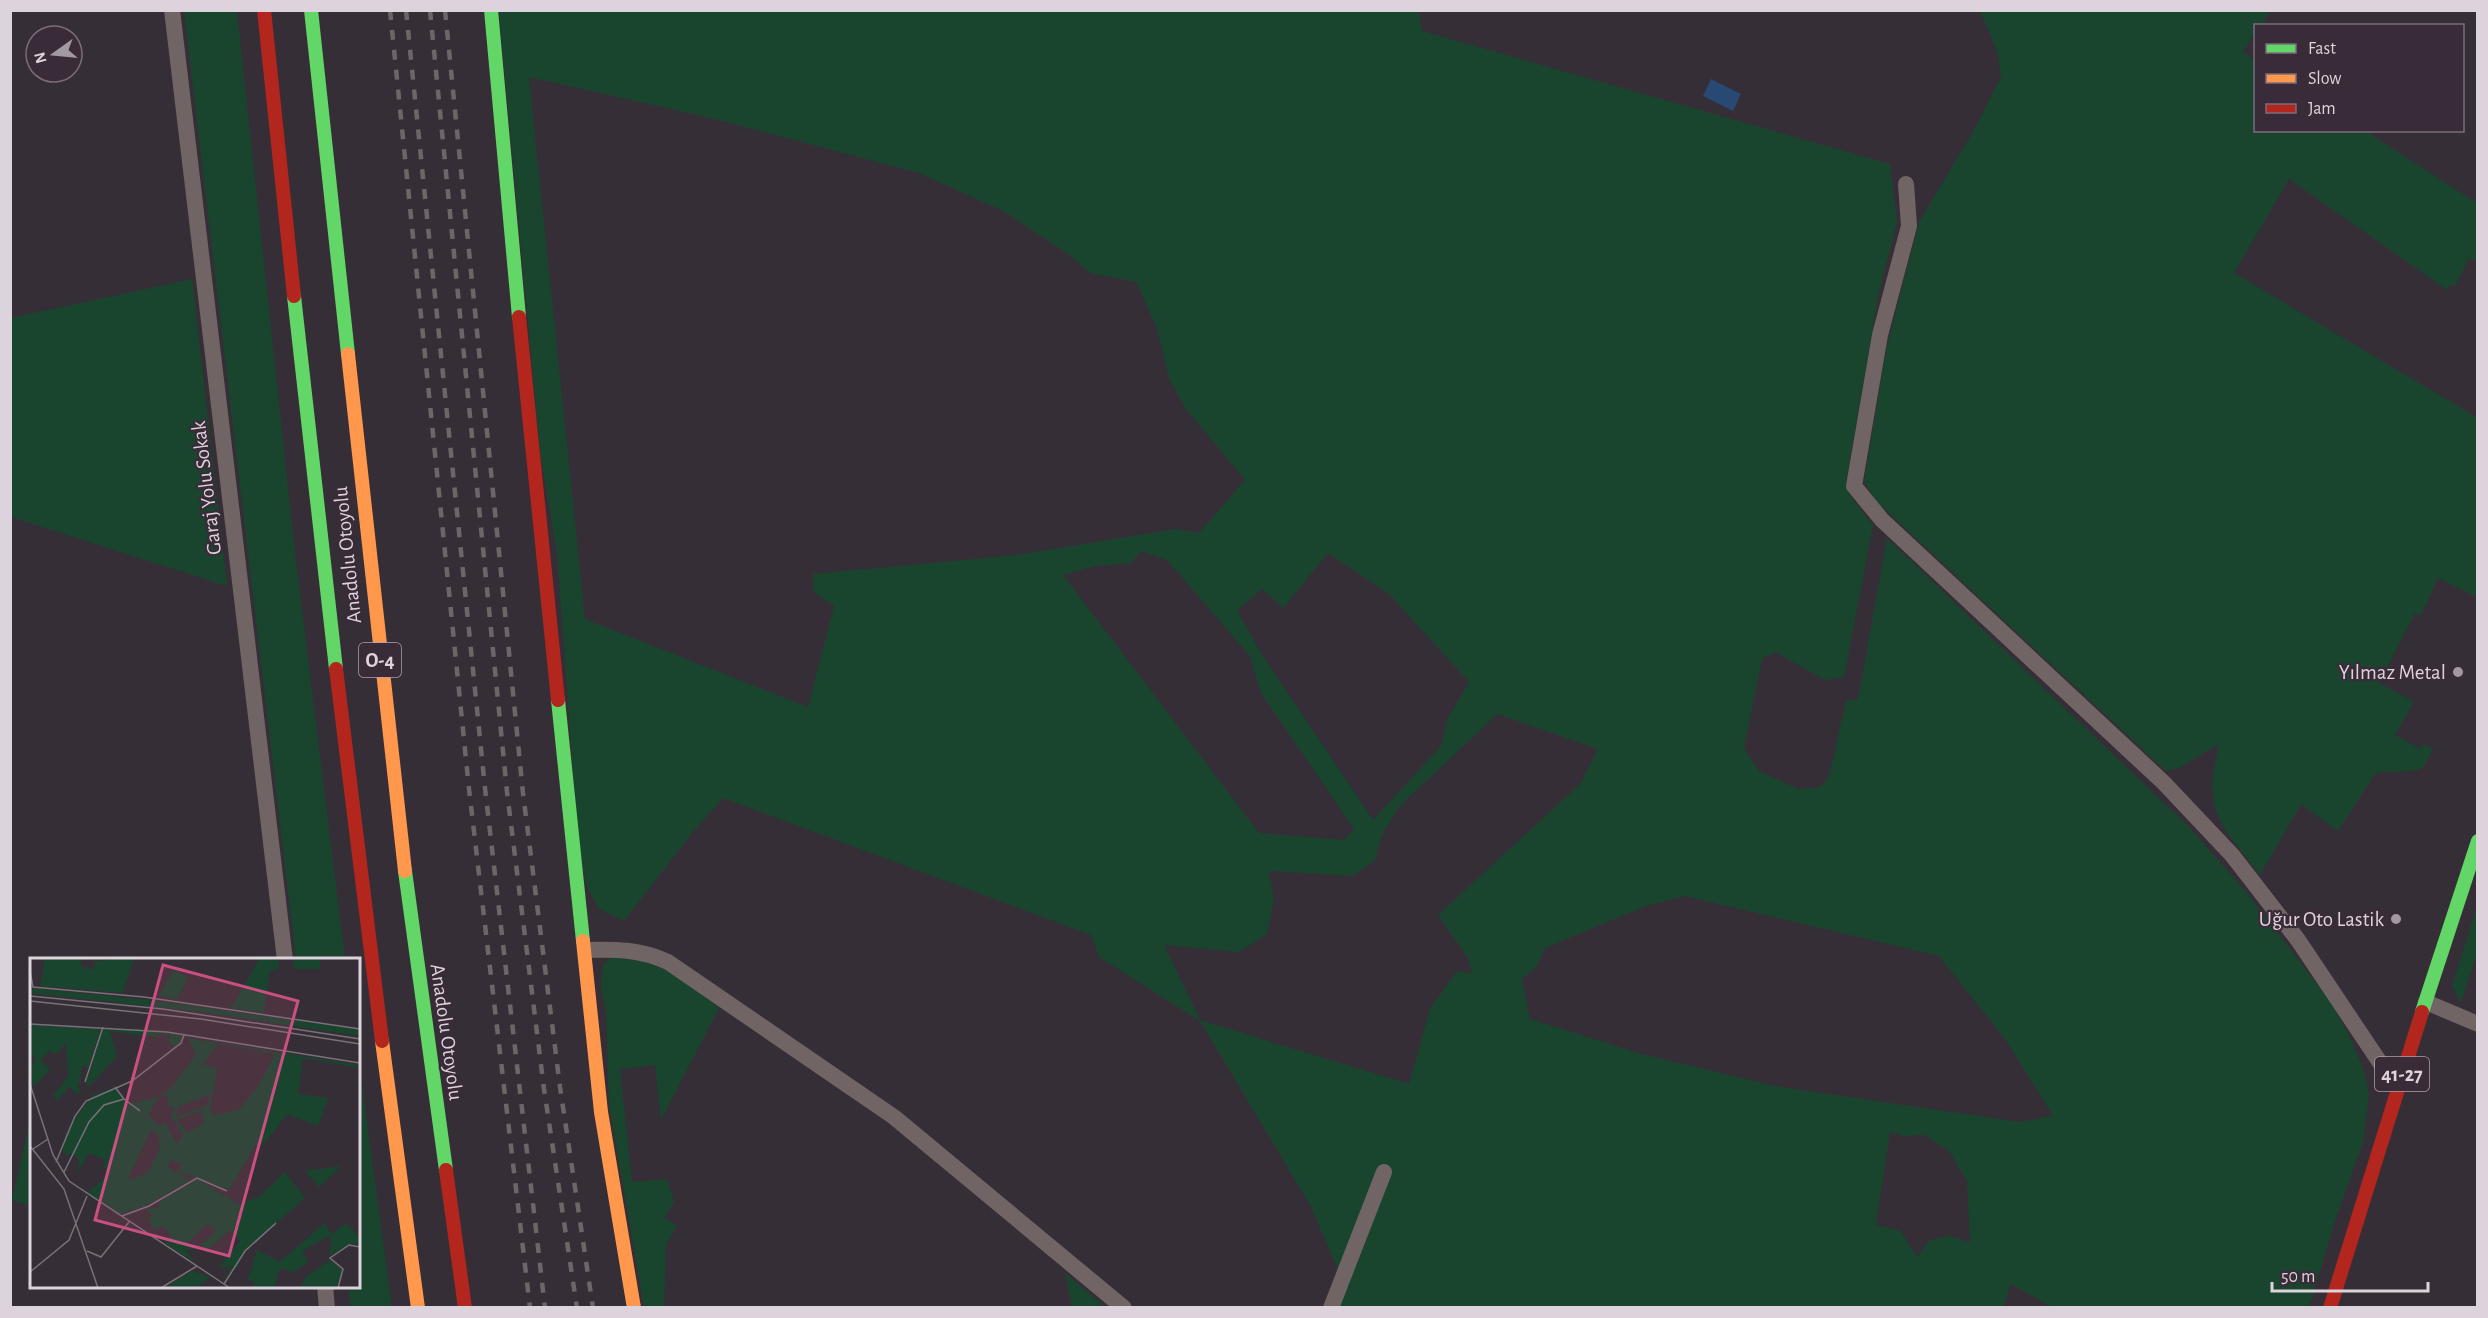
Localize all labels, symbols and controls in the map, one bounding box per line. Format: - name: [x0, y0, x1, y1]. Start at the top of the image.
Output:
- north arrow: [24, 24, 84, 84]
- legend: [2254, 24, 2464, 132]
- text: Fast: [2308, 40, 2336, 58]
- text: N: [31, 50, 50, 65]
- text: Slow: [2308, 70, 2341, 88]
- text: Jam: [2308, 100, 2336, 118]
- street label: Garaj Yolu Sokak: [188, 419, 225, 556]
- street label: Anadolu Otoyolu: [330, 485, 365, 624]
- road number: O-4: [359, 643, 401, 677]
- place label: Yılmaz Metal: [2339, 662, 2446, 683]
- marker: Yılmaz Metal: [2451, 665, 2465, 679]
- place label: Uğur Oto Lastik: [2259, 909, 2384, 930]
- marker: Uğur Oto Lastik: [2389, 912, 2403, 926]
- inset map: [30, 958, 360, 1288]
- street label: Anadolu Otoyolu: [427, 962, 467, 1102]
- road number: 41-27: [2375, 1057, 2429, 1091]
- scale bar: [2272, 1255, 2428, 1293]
- text: 50 m: [2281, 1268, 2315, 1286]

